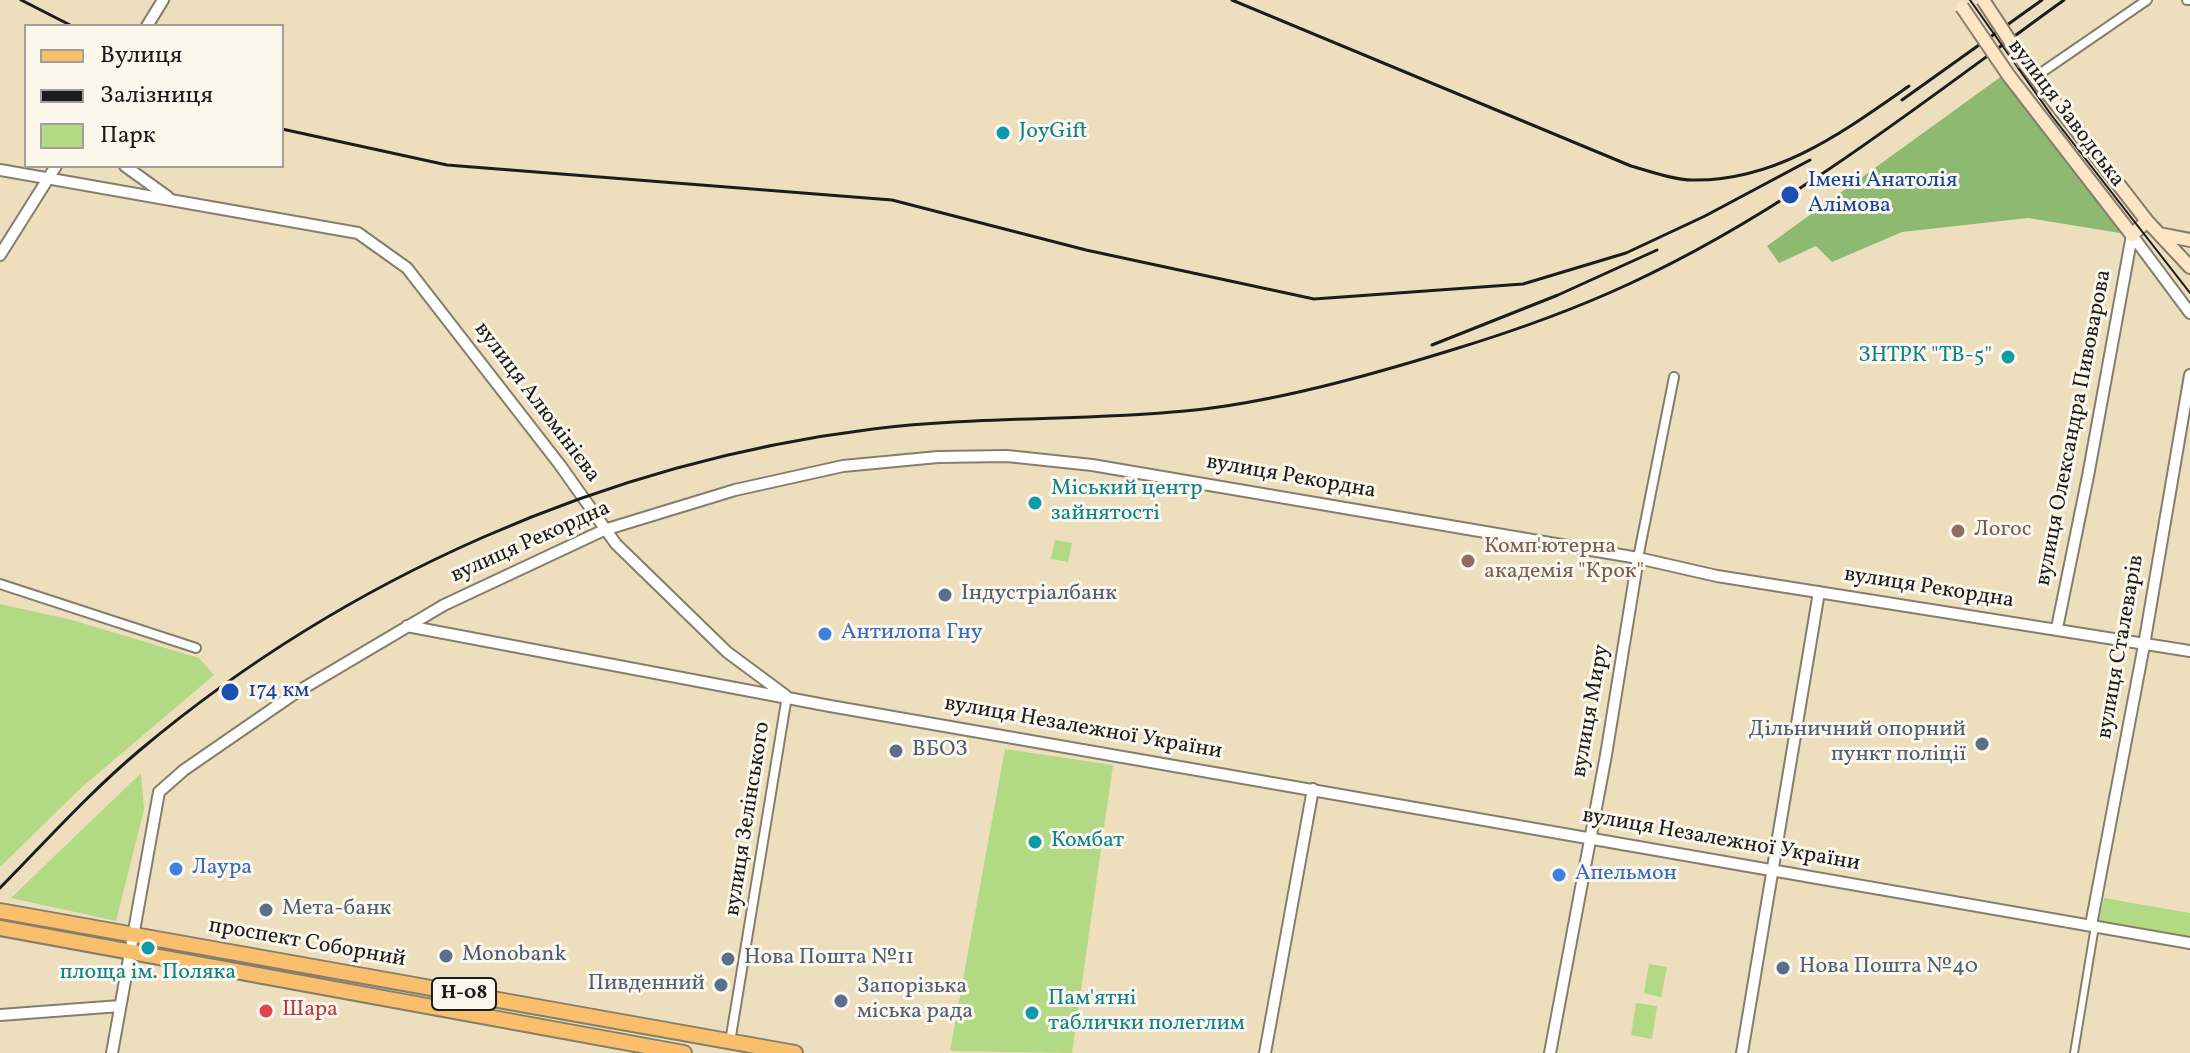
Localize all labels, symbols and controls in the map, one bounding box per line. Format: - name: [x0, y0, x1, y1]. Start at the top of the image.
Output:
- legend: [24, 24, 284, 168]
- street label: вулиця Заводська: [2001, 35, 2129, 193]
- text: Вулиця: [100, 39, 182, 73]
- text: Залізниця: [100, 79, 213, 113]
- text: Парк: [100, 119, 156, 153]
- place label: JoyGift: [1019, 120, 1087, 146]
- marker: JoyGift: [994, 124, 1012, 142]
- place label: Імені Анатолія Алімова: [1808, 169, 1957, 220]
- marker: Імені Анатолія Алімова: [1779, 184, 1801, 206]
- street label: вулиця Олександра Пивоварова: [2031, 268, 2119, 588]
- street label: вулиця Алюмінієва: [467, 318, 605, 488]
- place label: ЗНТРК "ТВ-5": [1858, 344, 1992, 370]
- marker: ЗНТРК "ТВ-5": [1999, 348, 2017, 366]
- street label: вулиця Рекордна: [1204, 450, 1378, 506]
- place label: Міський центр зайнятості: [1051, 477, 1203, 528]
- marker: Міський центр зайнятості: [1026, 494, 1044, 512]
- street label: вулиця Рекордна: [447, 496, 615, 590]
- place label: Логос: [1974, 518, 2032, 544]
- marker: Логос: [1949, 522, 1967, 540]
- place label: Комп'ютерна академія "Крок": [1484, 535, 1644, 586]
- marker: Комп'ютерна академія "Крок": [1459, 552, 1477, 570]
- street label: вулиця Сталеварів: [2093, 553, 2151, 741]
- street label: вулиця Рекордна: [1842, 563, 2016, 615]
- place label: Індустріалбанк: [961, 582, 1117, 608]
- marker: Індустріалбанк: [936, 586, 954, 604]
- place label: Антилопа Гну: [841, 621, 983, 647]
- marker: Антилопа Гну: [816, 625, 834, 643]
- street label: вулиця Миру: [1567, 642, 1617, 780]
- place label: 174 км: [248, 679, 309, 705]
- marker: 174 км: [219, 681, 241, 703]
- street label: вулиця Незалежної України: [942, 692, 1224, 766]
- place label: Дільничний опорний пункт поліції: [1749, 718, 1966, 770]
- street label: вулиця Зелінського: [721, 720, 777, 918]
- marker: Дільничний опорний пункт поліції: [1973, 735, 1991, 753]
- place label: ВБОЗ: [912, 738, 968, 764]
- marker: ВБОЗ: [887, 742, 905, 760]
- street label: вулиця Незалежної України: [1580, 804, 1862, 878]
- place label: Комбат: [1051, 829, 1124, 855]
- marker: Комбат: [1026, 833, 1044, 851]
- place label: Лаура: [192, 856, 252, 882]
- marker: Лаура: [167, 860, 185, 878]
- place label: Апельмон: [1575, 862, 1677, 888]
- marker: Апельмон: [1550, 866, 1568, 884]
- place label: Мета-банк: [282, 897, 391, 923]
- marker: Мета-банк: [257, 901, 275, 919]
- street label: проспект Соборний: [206, 914, 408, 974]
- marker: площа ім. Поляка: [139, 939, 157, 957]
- place label: Monobank: [462, 943, 566, 969]
- place label: Нова Пошта №11: [744, 946, 914, 972]
- marker: Monobank: [437, 947, 455, 965]
- marker: Нова Пошта №11: [719, 950, 737, 968]
- place label: Нова Пошта №40: [1799, 955, 1978, 981]
- marker: Нова Пошта №40: [1774, 959, 1792, 977]
- place label: площа ім. Поляка: [60, 961, 236, 987]
- place label: Пивденний: [588, 972, 705, 998]
- place label: Запорізька міська рада: [857, 975, 973, 1026]
- marker: Пивденний: [712, 976, 730, 994]
- road number: Н-08: [432, 978, 496, 1010]
- place label: Пам'ятні таблички полеглим: [1048, 987, 1245, 1038]
- marker: Запорізька міська рада: [832, 992, 850, 1010]
- place label: Шара: [282, 998, 338, 1024]
- marker: Шара: [257, 1002, 275, 1020]
- marker: Пам'ятні таблички полеглим: [1023, 1004, 1041, 1022]

